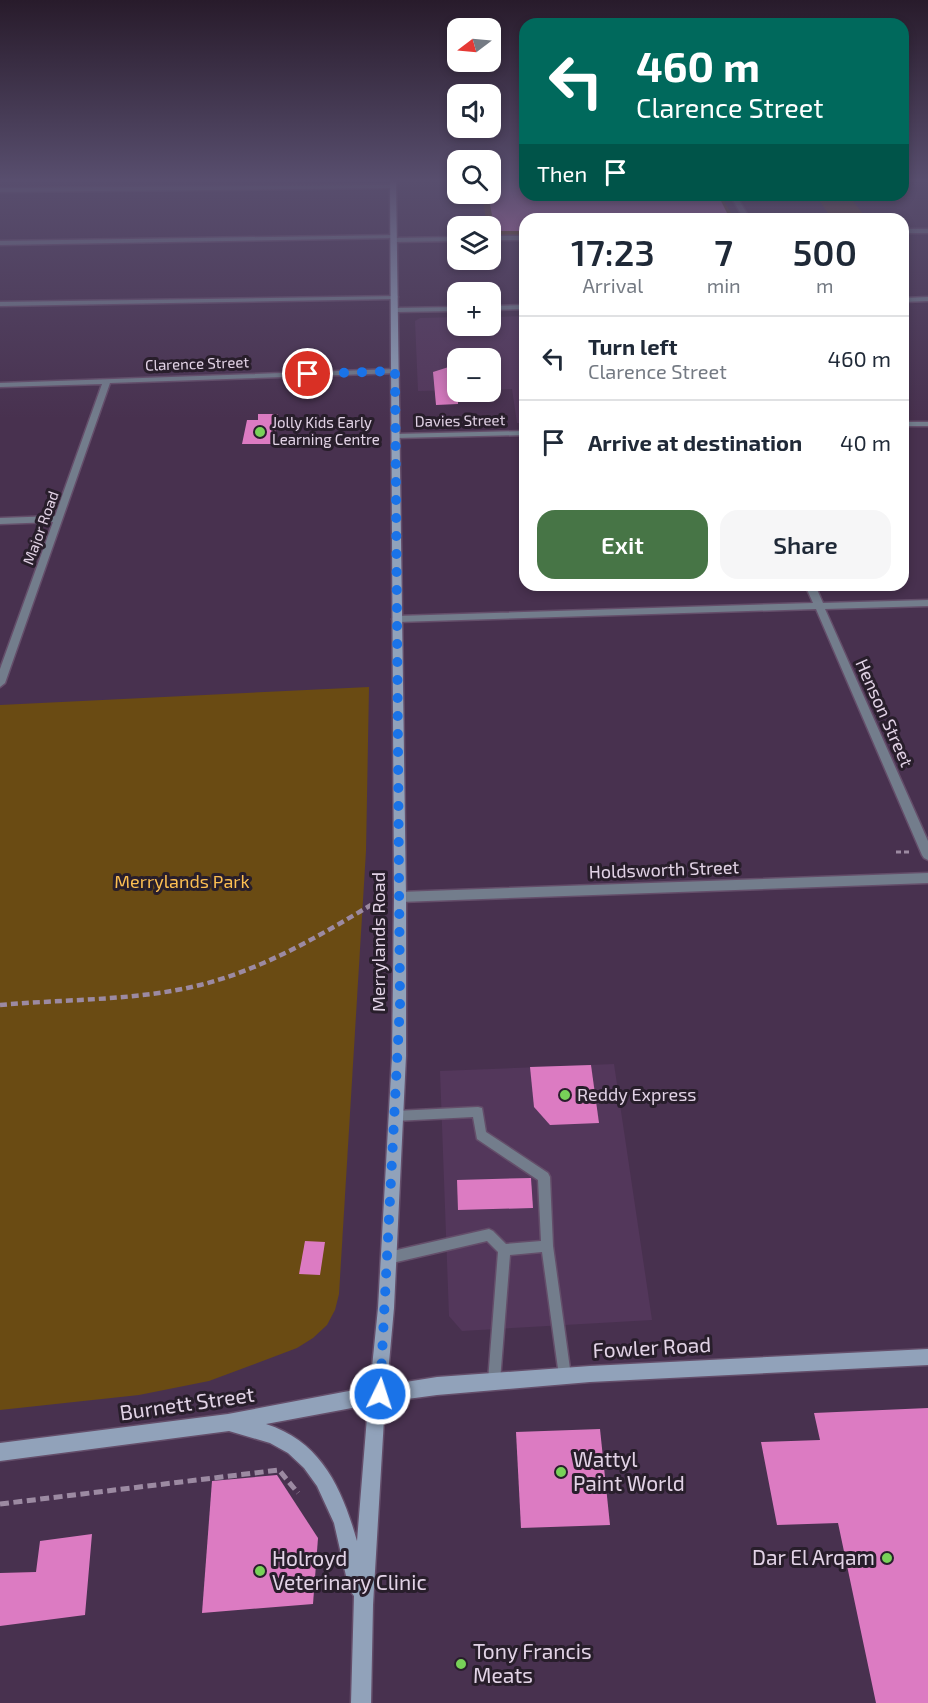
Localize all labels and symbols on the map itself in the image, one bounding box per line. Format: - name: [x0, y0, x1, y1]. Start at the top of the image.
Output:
- north arrow: [447, 18, 501, 72]
- pin: [282, 348, 333, 399]
- street label: Clarence Street: [145, 352, 250, 374]
- street label: Davies Street: [415, 410, 506, 430]
- place label: Jolly Kids Early Learning Centre: [272, 413, 380, 448]
- marker: Jolly Kids Early Learning Centre: [253, 425, 267, 439]
- street label: Major Road: [18, 488, 63, 567]
- street label: Henson Street: [851, 655, 919, 770]
- street label: Holdsworth Street: [588, 855, 740, 883]
- park label: Merrylands Park: [114, 870, 250, 892]
- street label: Merrylands Road: [367, 872, 389, 1012]
- place label: Reddy Express: [577, 1083, 696, 1105]
- marker: Reddy Express: [558, 1088, 572, 1102]
- street label: Fowler Road: [592, 1331, 712, 1362]
- position arrow: [348, 1362, 412, 1426]
- street label: Burnett Street: [118, 1381, 256, 1424]
- place label: Wattyl Paint World: [573, 1446, 685, 1495]
- marker: Wattyl Paint World: [554, 1465, 568, 1479]
- place label: Dar El Arqam: [752, 1544, 875, 1569]
- place label: Holroyd Veterinary Clinic: [272, 1545, 427, 1594]
- marker: Dar El Arqam: [880, 1551, 894, 1565]
- marker: Holroyd Veterinary Clinic: [253, 1564, 267, 1578]
- place label: Tony Francis Meats: [473, 1638, 592, 1687]
- marker: Tony Francis Meats: [454, 1657, 468, 1671]

